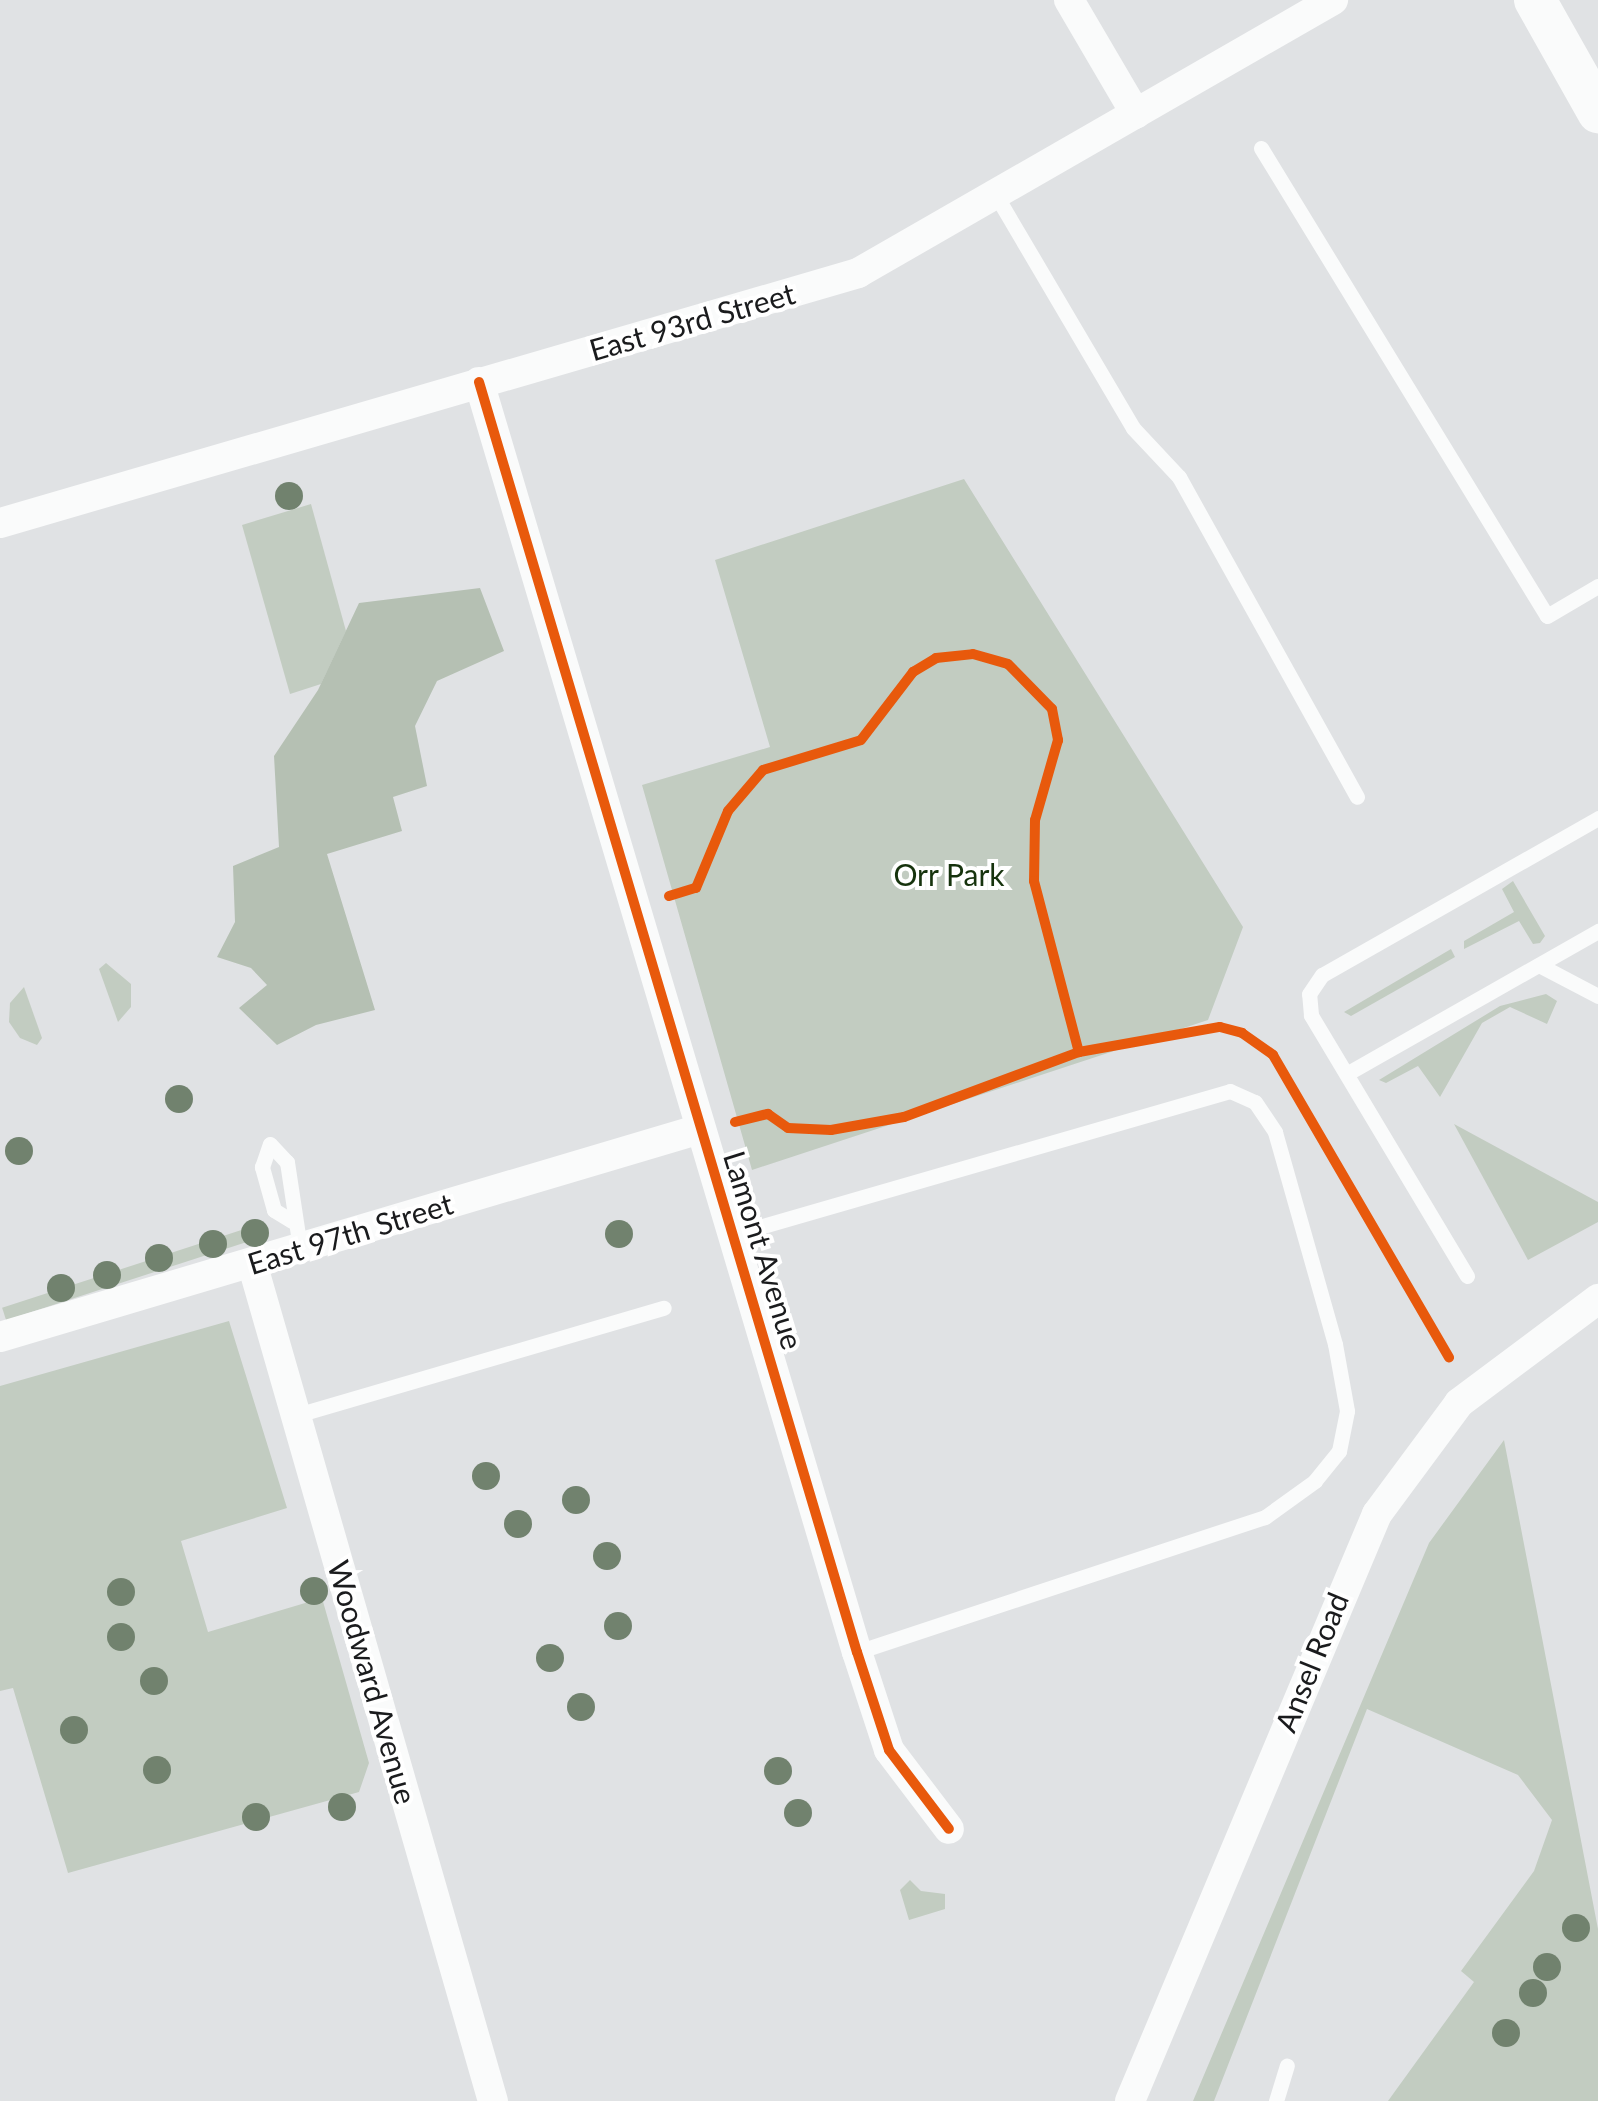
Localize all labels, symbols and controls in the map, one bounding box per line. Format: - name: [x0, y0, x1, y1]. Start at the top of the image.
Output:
- street label: East 93rd Street: [585, 274, 799, 368]
- park label: Orr Park: [893, 856, 1005, 892]
- street label: Lamont Avenue: [717, 1146, 811, 1354]
- street label: East 97th Street: [243, 1185, 457, 1281]
- street label: Woodward Avenue: [321, 1556, 425, 1808]
- street label: Ansel Road: [1267, 1587, 1355, 1737]

